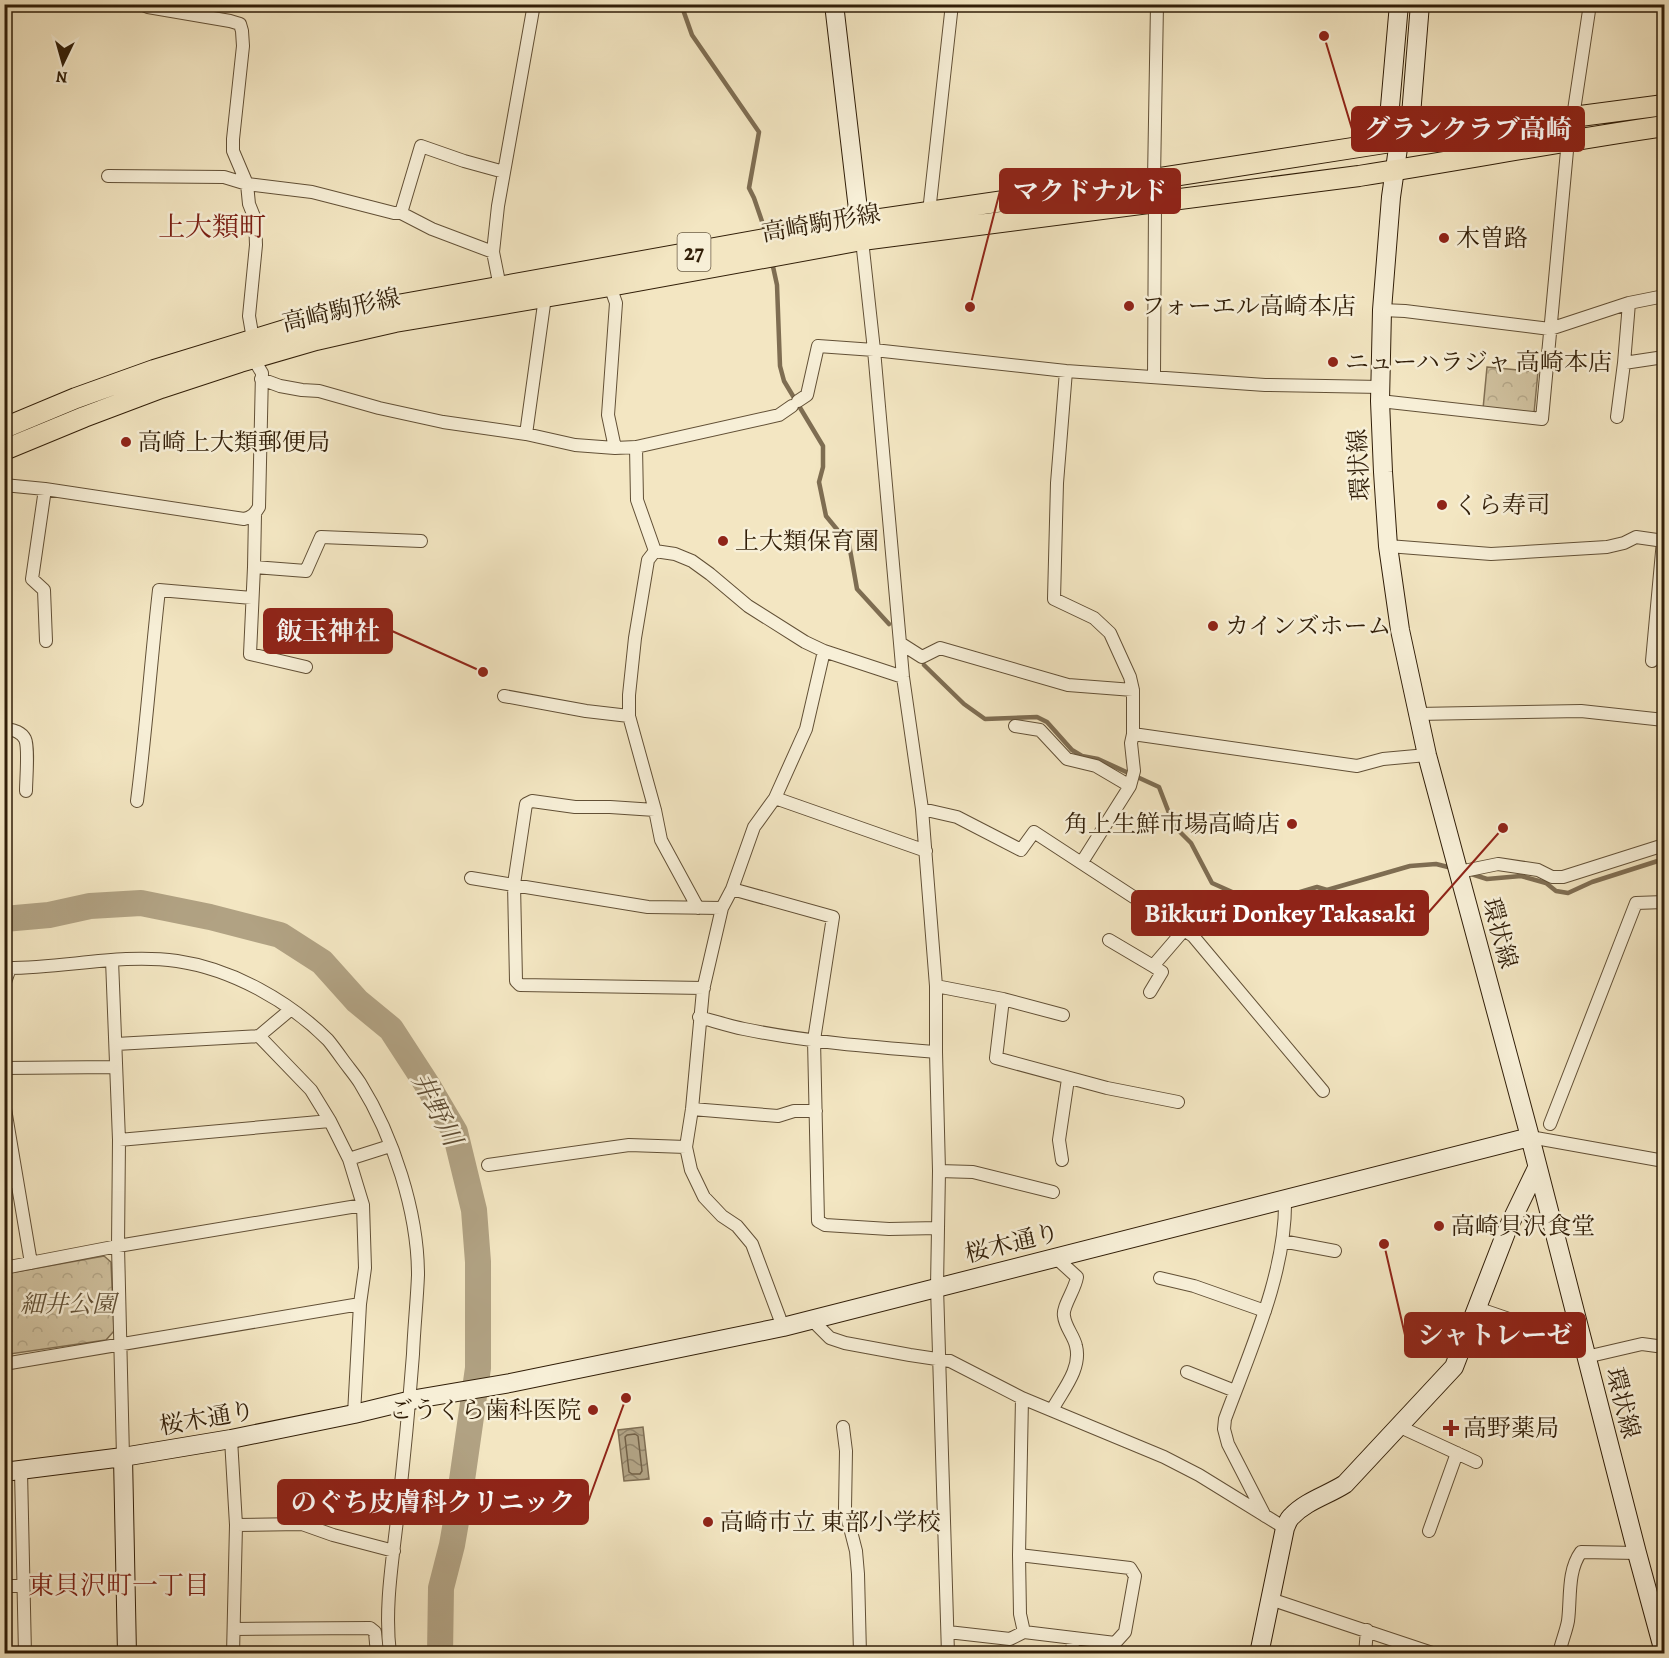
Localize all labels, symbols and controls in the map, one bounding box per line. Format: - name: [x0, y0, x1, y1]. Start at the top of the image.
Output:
- north arrow: [33, 33, 93, 93]
- text: N: [55, 65, 69, 88]
- callout: グランクラブ高崎: [1352, 107, 1584, 151]
- text: グランクラブ高崎: [1364, 112, 1572, 147]
- callout: マクドナルド: [1000, 169, 1180, 213]
- text: マクドナルド: [1013, 174, 1167, 209]
- street label: 高崎駒形線: [759, 197, 883, 249]
- district label: 上大類町: [158, 209, 266, 245]
- place label: 木曽路: [1456, 222, 1528, 254]
- marker: 木曽路: [1437, 231, 1451, 245]
- road number: 27: [678, 233, 710, 271]
- street label: 高崎駒形線: [279, 281, 403, 339]
- place label: フォーエル高崎本店: [1141, 290, 1356, 322]
- marker: フォーエル高崎本店: [1122, 299, 1136, 313]
- place label: ニューハラジャ 高崎本店: [1345, 346, 1612, 378]
- marker: ニューハラジャ 高崎本店: [1326, 355, 1340, 369]
- place label: 高崎上大類郵便局: [138, 426, 330, 458]
- street label: 環状線: [1341, 428, 1377, 502]
- marker: 高崎上大類郵便局: [119, 435, 133, 449]
- place label: くら寿司: [1454, 489, 1550, 521]
- marker: くら寿司: [1435, 498, 1449, 512]
- place label: 上大類保育園: [735, 525, 879, 557]
- marker: 上大類保育園: [716, 534, 730, 548]
- callout: 飯玉神社: [264, 609, 392, 653]
- place label: カインズホーム: [1225, 610, 1392, 642]
- text: 飯玉神社: [276, 614, 380, 649]
- marker: カインズホーム: [1206, 619, 1220, 633]
- place label: 角上生鮮市場高崎店: [1064, 808, 1280, 840]
- marker: 角上生鮮市場高崎店: [1285, 817, 1299, 831]
- callout: Bikkuri Donkey Takasaki: [1132, 891, 1428, 935]
- street label: 環状線: [1475, 894, 1525, 972]
- text: Bikkuri Donkey Takasaki: [1144, 896, 1416, 931]
- water label: 井野川: [403, 1067, 471, 1155]
- place label: 高崎貝沢食堂: [1451, 1210, 1595, 1242]
- street label: 桜木通り: [962, 1216, 1062, 1270]
- marker: 高崎貝沢食堂: [1432, 1219, 1446, 1233]
- park label: 細井公園: [20, 1288, 120, 1320]
- callout: シャトレーゼ: [1405, 1313, 1585, 1357]
- text: シャトレーゼ: [1418, 1318, 1572, 1353]
- street label: 環状線: [1599, 1364, 1647, 1442]
- street label: 桜木通り: [157, 1394, 257, 1442]
- place label: ごうくら歯科医院: [389, 1394, 581, 1426]
- marker: ごうくら歯科医院: [586, 1403, 600, 1417]
- place label: 高野薬局: [1463, 1412, 1559, 1444]
- marker: 高野薬局: [1444, 1421, 1458, 1435]
- callout: のぐち皮膚科クリニック: [278, 1480, 588, 1524]
- text: のぐち皮膚科クリニック: [291, 1485, 575, 1520]
- place label: 高崎市立 東部小学校: [720, 1506, 941, 1538]
- marker: 高崎市立 東部小学校: [701, 1515, 715, 1529]
- district label: 東貝沢町一丁目: [28, 1568, 210, 1603]

